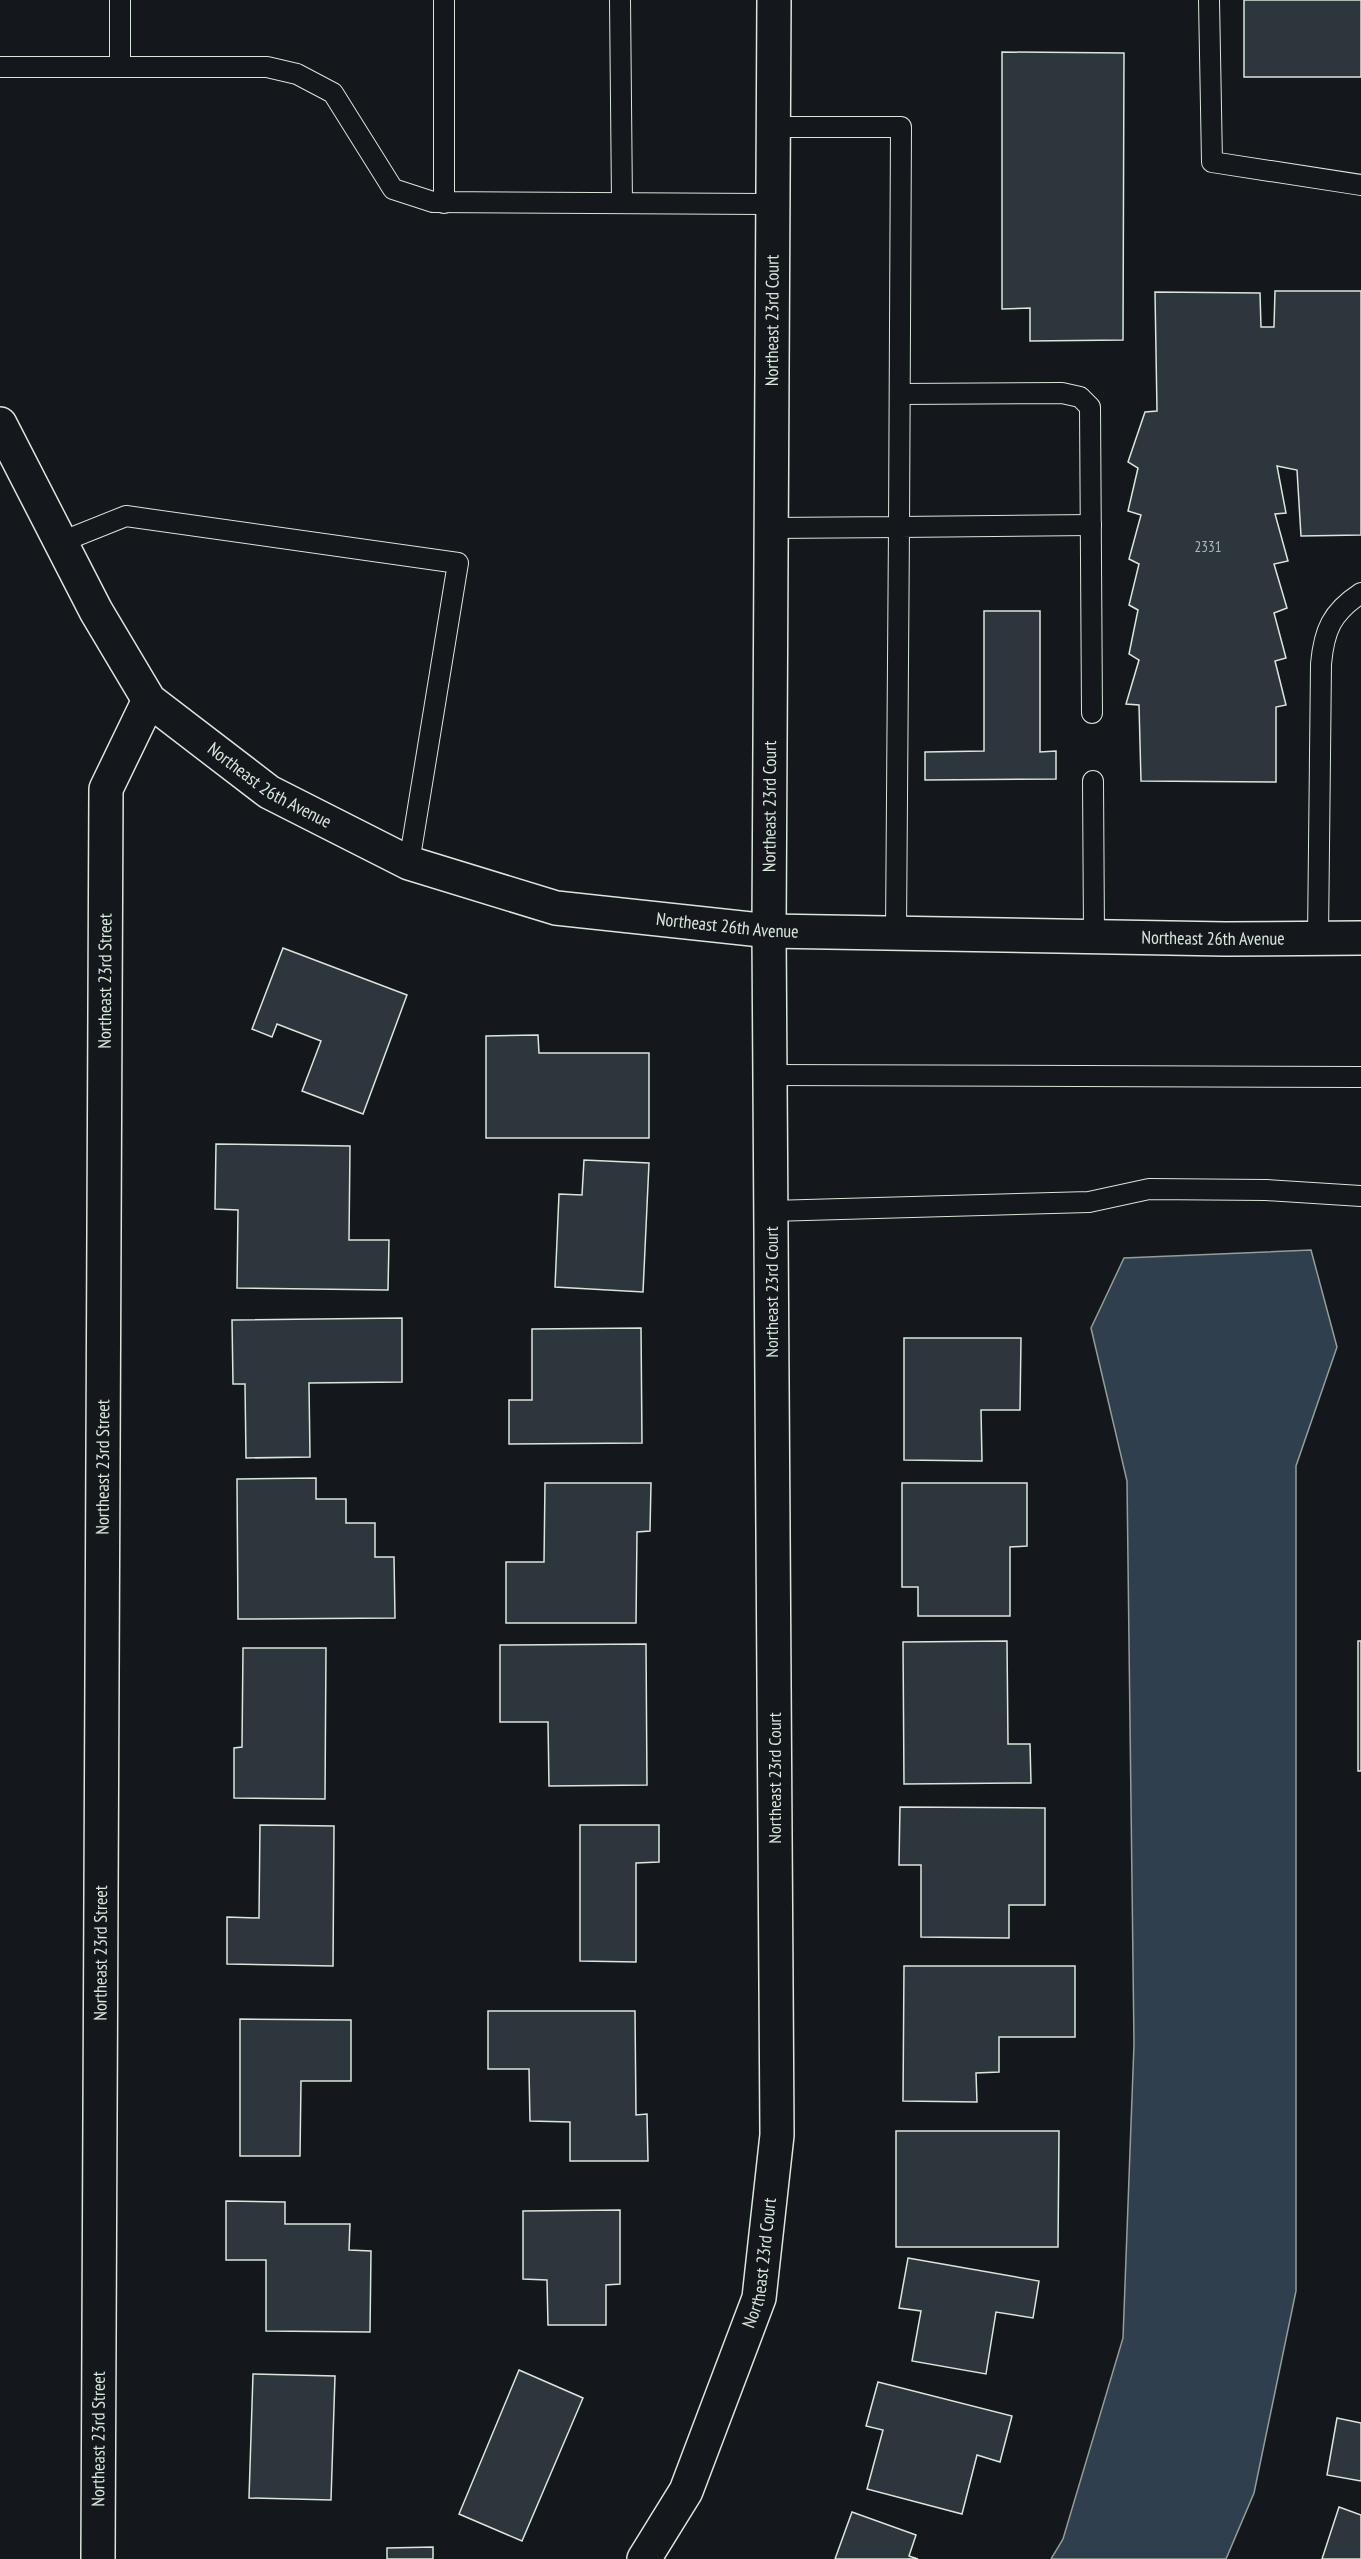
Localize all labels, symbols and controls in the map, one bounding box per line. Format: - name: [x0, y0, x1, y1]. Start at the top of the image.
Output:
- street label: Northeast 23rd Court: [760, 254, 784, 386]
- house number: 2331: [1194, 537, 1222, 556]
- street label: Northeast 26th Avenue: [203, 737, 336, 833]
- street label: Northeast 23rd Court: [757, 740, 781, 872]
- street label: Northeast 26th Avenue: [655, 907, 799, 943]
- street label: Northeast 23rd Street: [93, 913, 116, 1049]
- street label: Northeast 26th Avenue: [1141, 926, 1285, 950]
- street label: Northeast 23rd Court: [760, 1226, 783, 1358]
- street label: Northeast 23rd Street: [91, 1399, 114, 1535]
- street label: Northeast 23rd Court: [763, 1712, 786, 1844]
- street label: Northeast 23rd Street: [88, 1885, 112, 2021]
- street label: Northeast 23rd Court: [737, 2197, 781, 2331]
- street label: Northeast 23rd Street: [86, 2371, 110, 2507]

